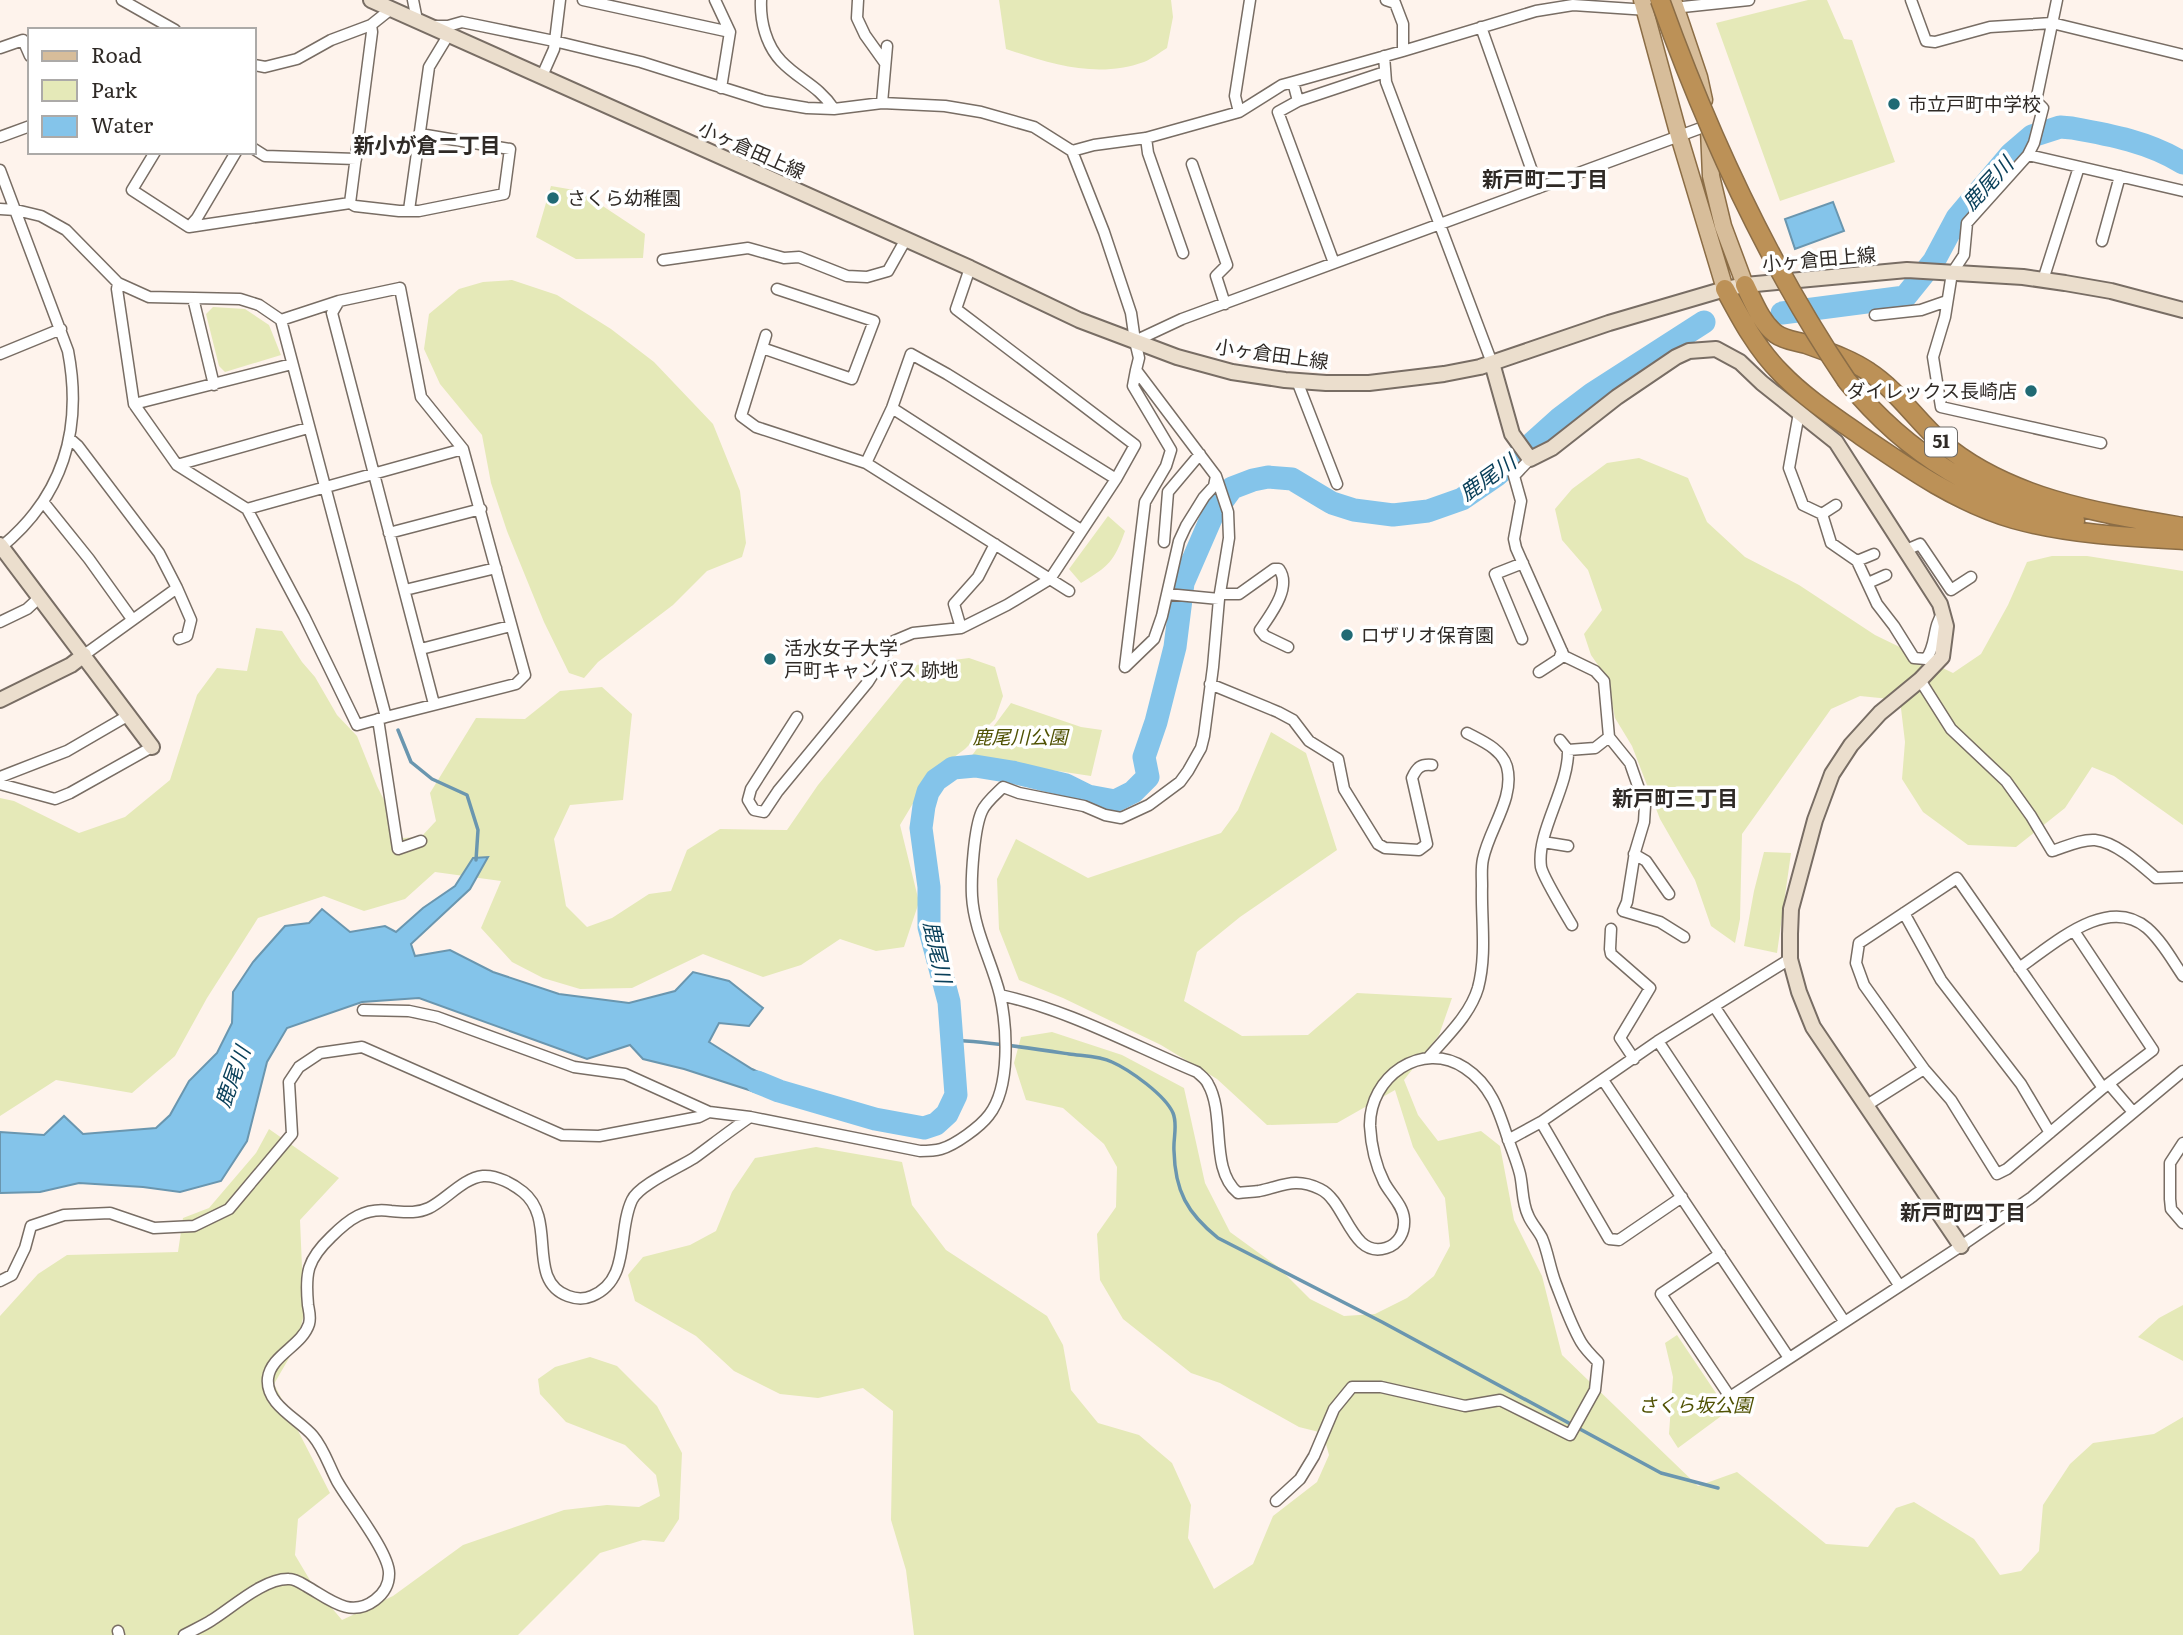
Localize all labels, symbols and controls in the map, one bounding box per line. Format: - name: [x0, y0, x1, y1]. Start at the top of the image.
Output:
- legend: [28, 28, 256, 154]
- text: Road: [91, 38, 142, 69]
- text: Park: [91, 73, 137, 104]
- place label: 市立戸町中学校: [1908, 89, 2041, 117]
- marker: 市立戸町中学校: [1886, 96, 1902, 112]
- text: Water: [91, 108, 153, 139]
- street label: 小ヶ倉田上線: [695, 113, 810, 185]
- district label: 新小が倉二丁目: [354, 128, 501, 159]
- water label: 鹿尾川: [1953, 147, 2020, 216]
- district label: 新戸町二丁目: [1482, 162, 1608, 193]
- place label: さくら幼稚園: [567, 183, 681, 211]
- marker: さくら幼稚園: [545, 190, 561, 206]
- street label: 小ヶ倉田上線: [1761, 239, 1877, 277]
- street label: 小ヶ倉田上線: [1214, 331, 1331, 375]
- place label: ダイレックス長崎店: [1847, 376, 2017, 404]
- marker: ダイレックス長崎店: [2023, 383, 2039, 399]
- road number: 51: [1925, 428, 1957, 457]
- water label: 鹿尾川: [1452, 444, 1523, 507]
- place label: ロザリオ保育園: [1361, 620, 1494, 648]
- marker: ロザリオ保育園: [1339, 627, 1355, 643]
- place label: 活水女子大学 戸町キャンパス 跡地: [784, 633, 959, 683]
- marker: 活水女子大学 戸町キャンパス 跡地: [762, 651, 778, 667]
- park label: 鹿尾川公園: [972, 722, 1070, 750]
- district label: 新戸町三丁目: [1612, 781, 1738, 812]
- water label: 鹿尾川: [918, 917, 962, 987]
- water label: 鹿尾川: [205, 1039, 257, 1111]
- district label: 新戸町四丁目: [1900, 1195, 2026, 1226]
- park label: さくら坂公園: [1638, 1390, 1755, 1418]

